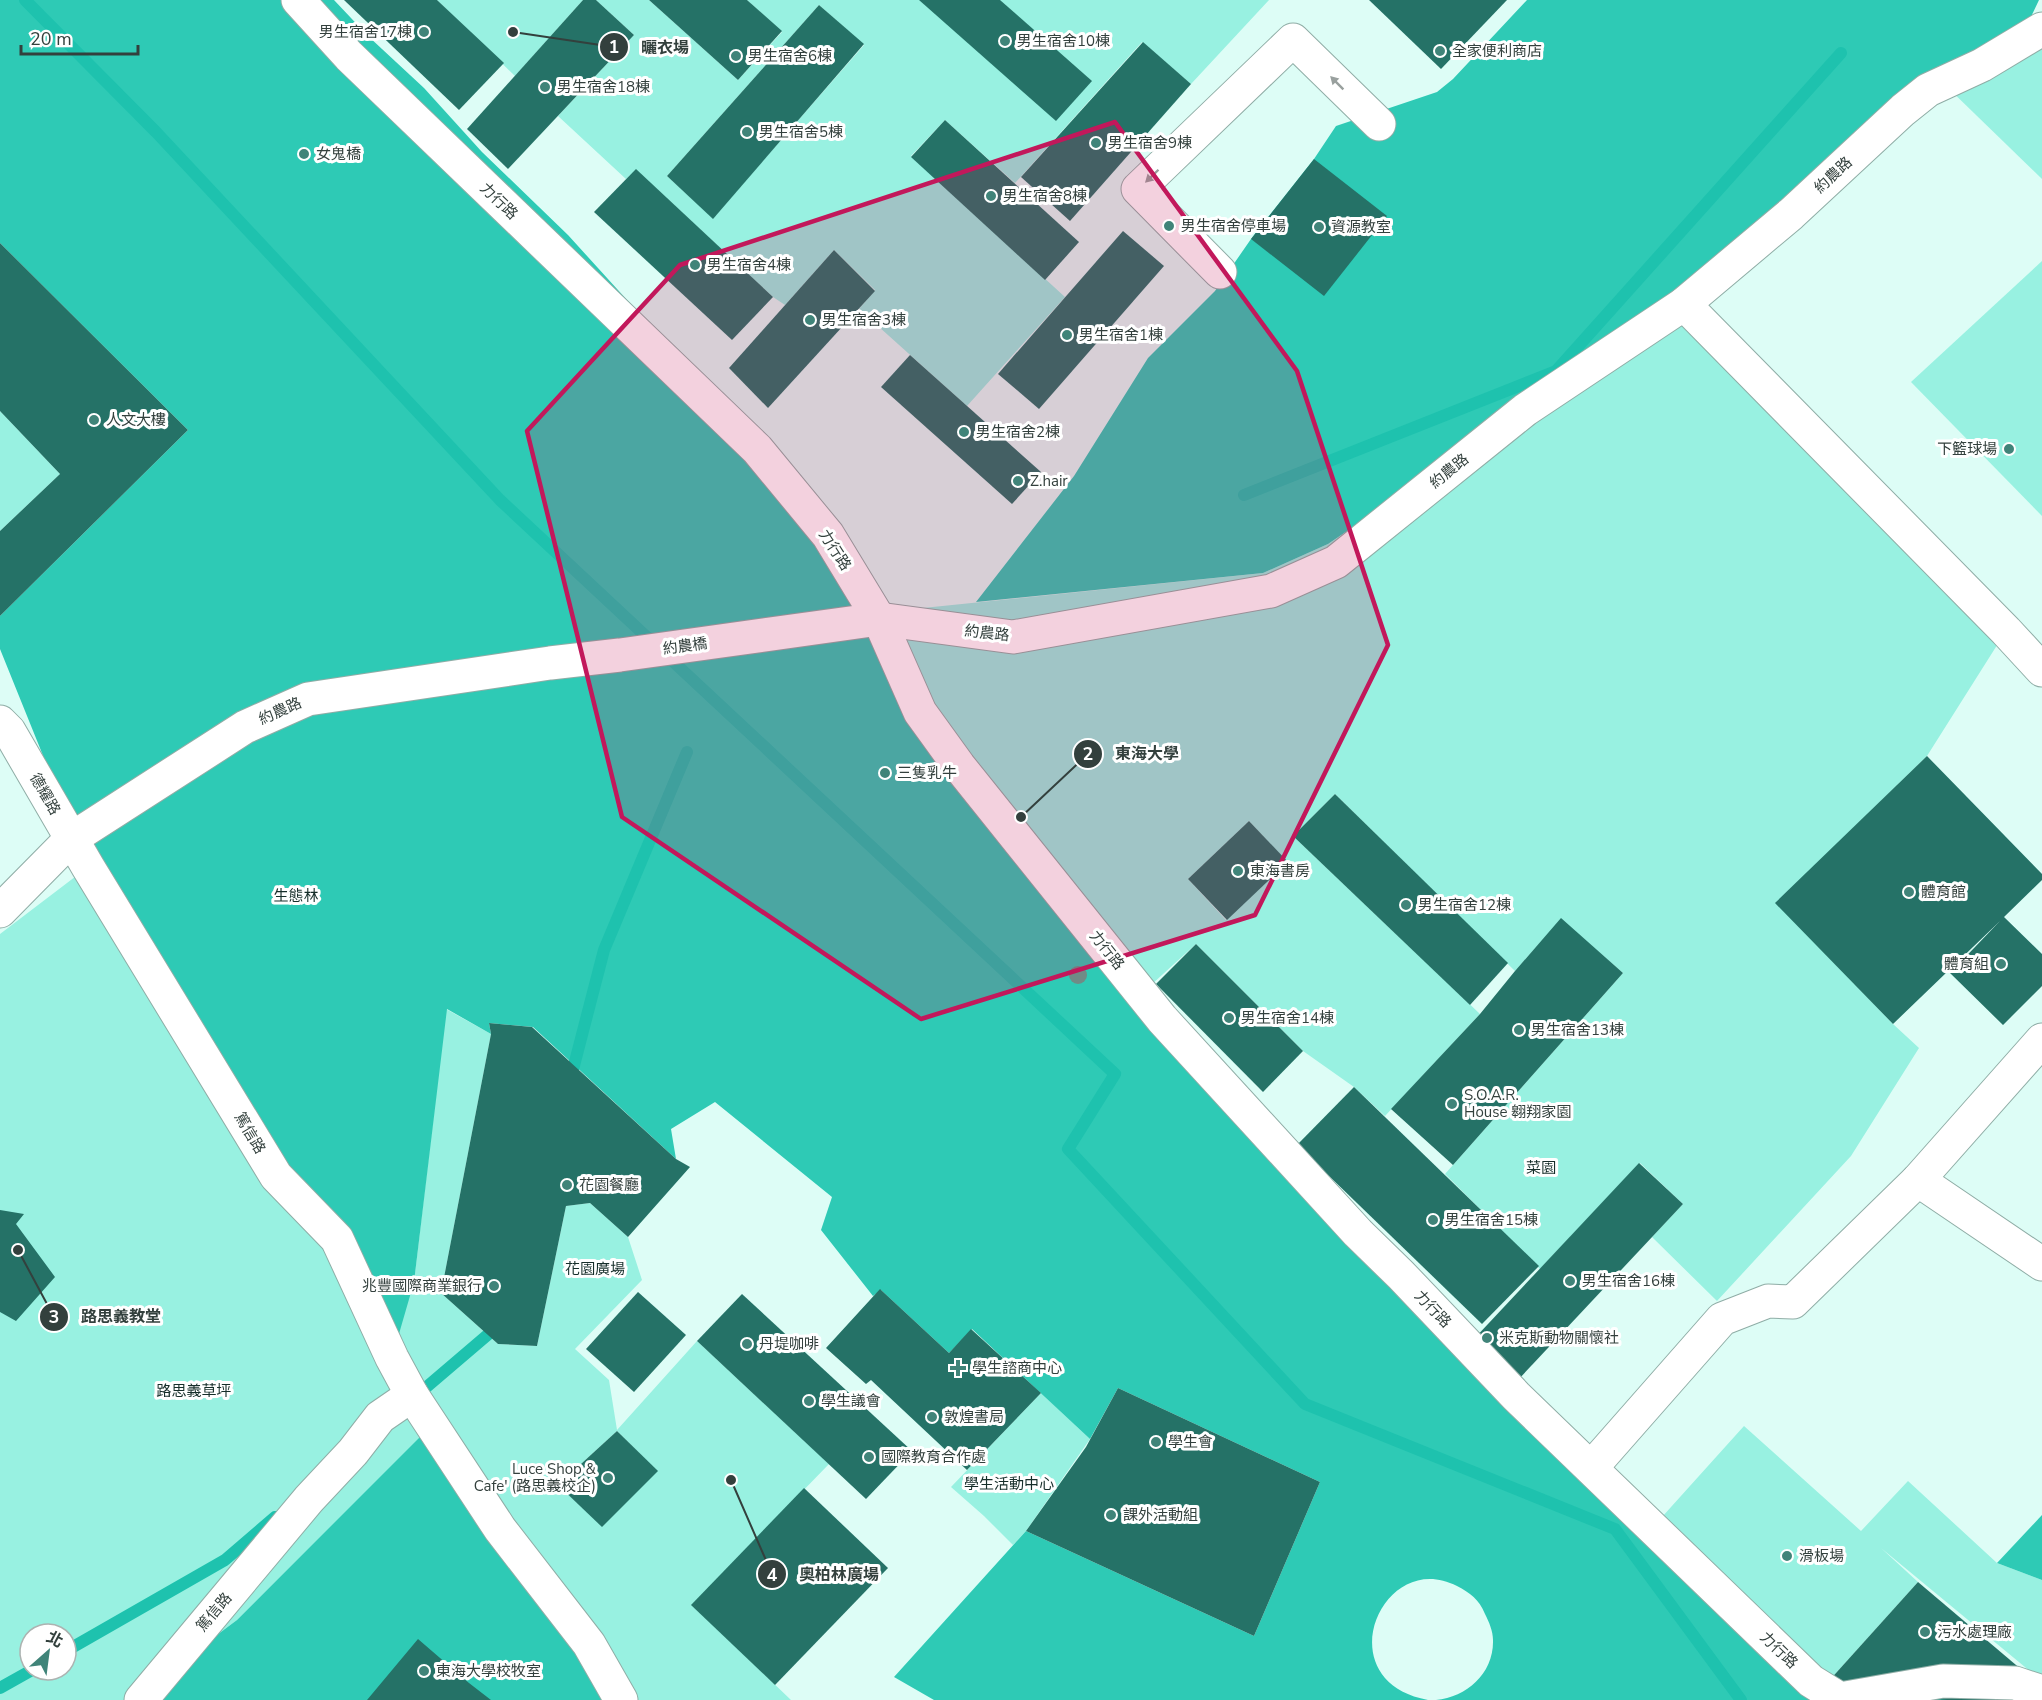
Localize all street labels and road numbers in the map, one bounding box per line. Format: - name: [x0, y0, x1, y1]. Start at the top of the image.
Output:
- street label: 約農路: [1810, 152, 1856, 198]
- street label: 力行路: [476, 178, 522, 224]
- street label: 約農路: [1425, 449, 1473, 493]
- street label: 力行路: [814, 526, 856, 574]
- street label: 約農路: [964, 621, 1010, 645]
- street label: 約農橋: [661, 633, 709, 659]
- street label: 約農路: [255, 693, 305, 729]
- street label: 德耀路: [25, 770, 65, 818]
- street label: 力行路: [1085, 926, 1129, 974]
- street label: 篤信路: [230, 1109, 270, 1157]
- street label: 力行路: [1410, 1286, 1456, 1332]
- street label: 篤信路: [192, 1588, 236, 1636]
- street label: 力行路: [1756, 1627, 1802, 1673]

